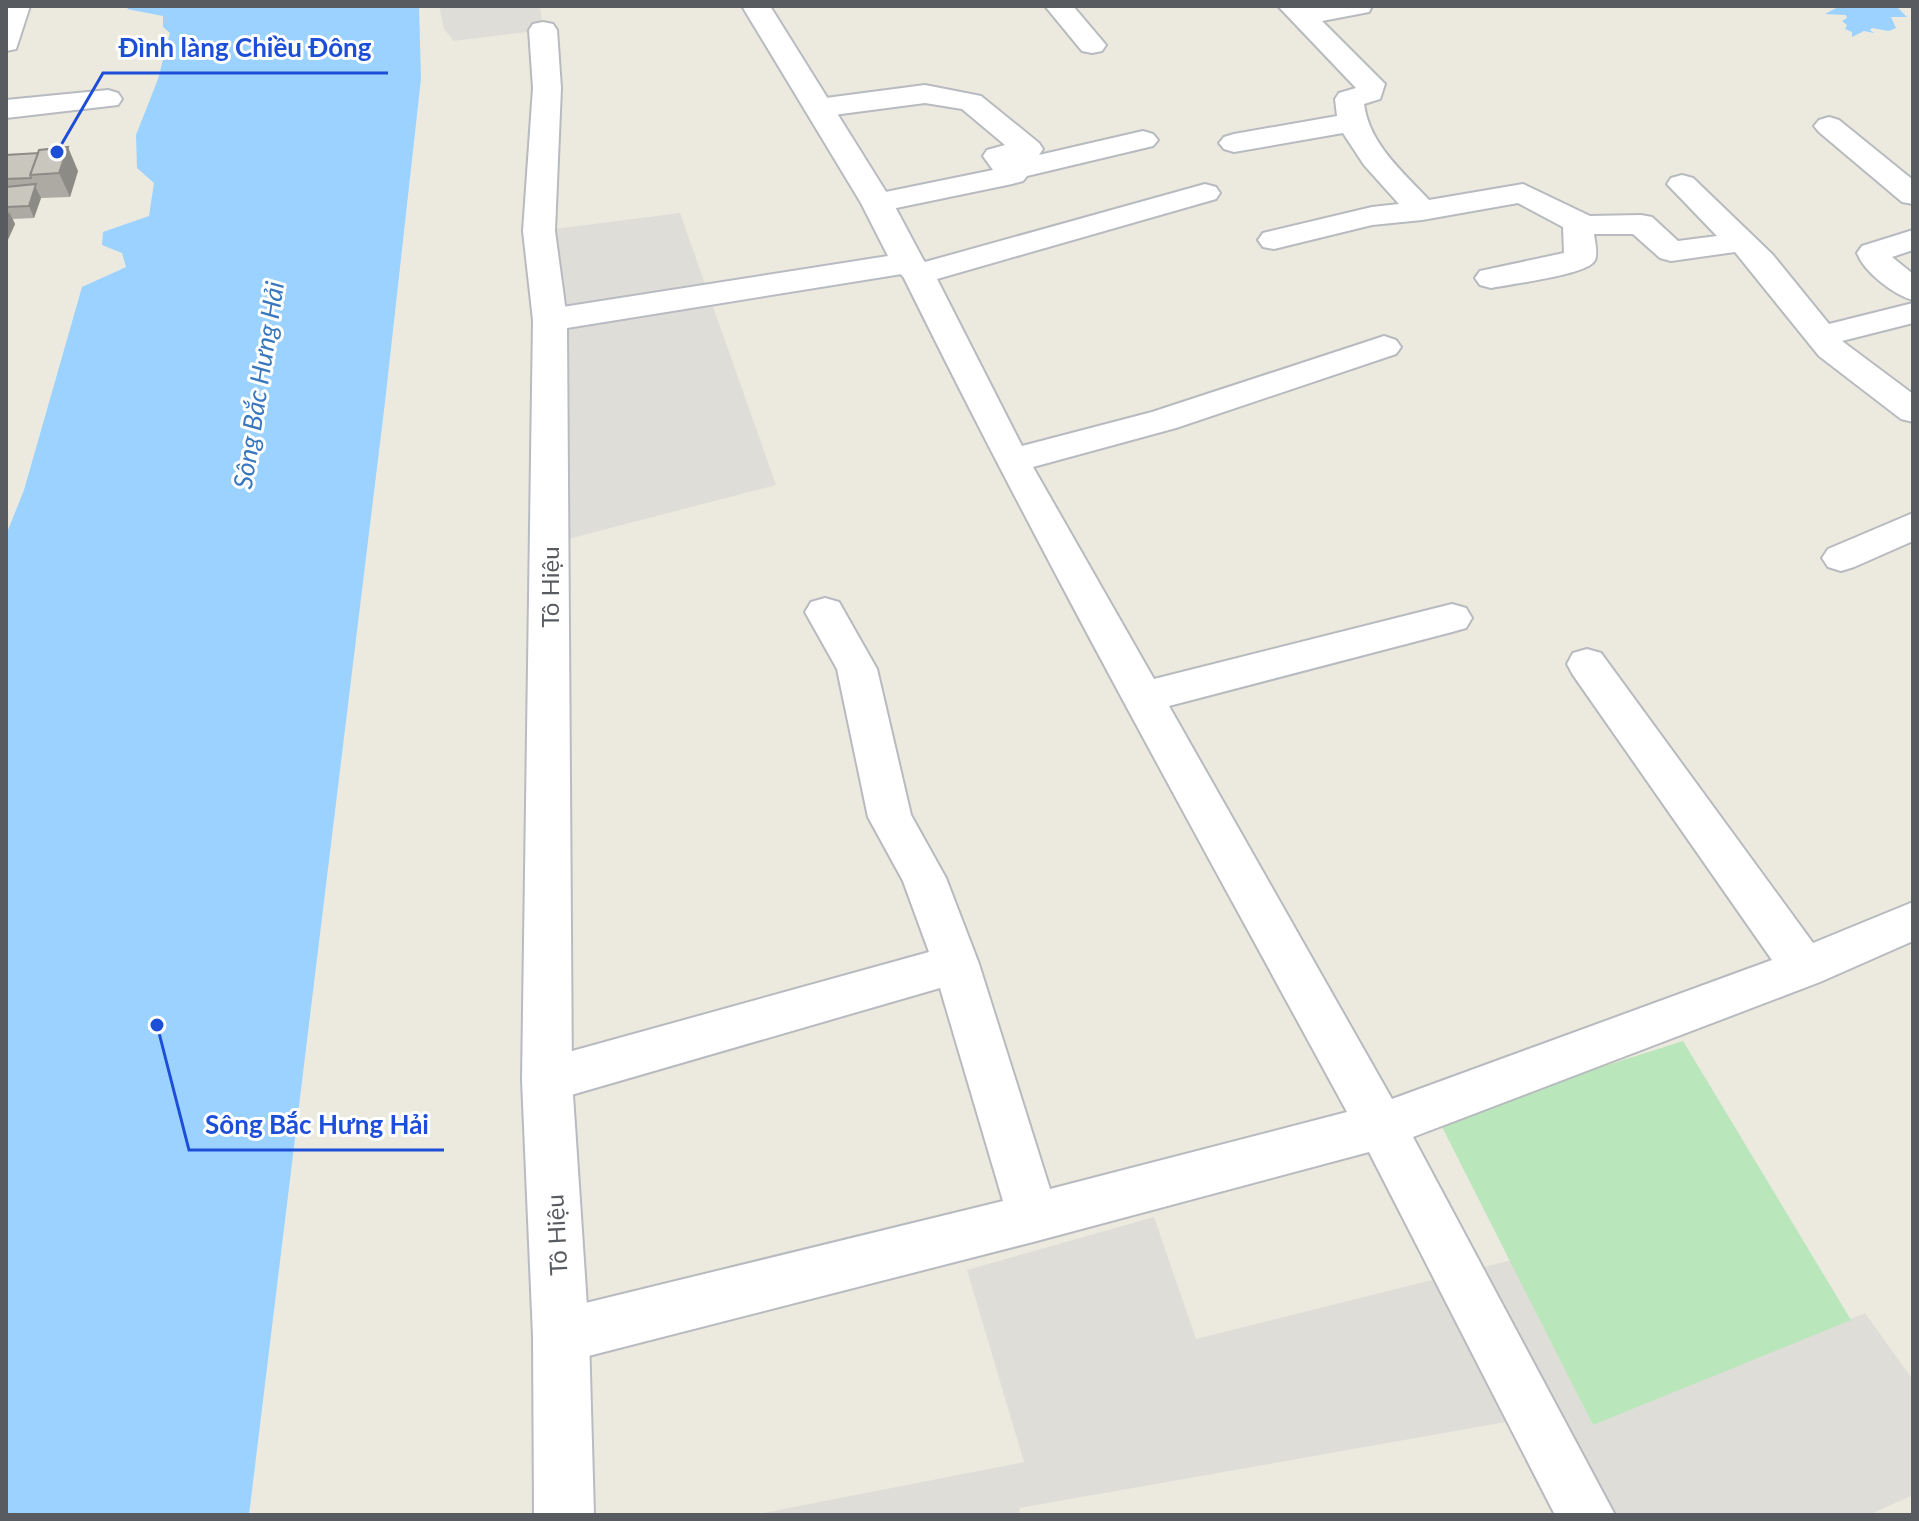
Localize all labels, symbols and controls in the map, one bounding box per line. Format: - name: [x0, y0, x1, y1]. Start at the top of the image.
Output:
- callout: Đình làng Chiều Đông: [103, 23, 388, 73]
- text: Đình làng Chiều Đông: [118, 31, 372, 63]
- water label: Sông Bắc Hưng Hải: [226, 279, 290, 491]
- street label: Tô Hiệu: [535, 546, 564, 628]
- callout: Sông Bắc Hưng Hải: [189, 1100, 444, 1150]
- text: Sông Bắc Hưng Hải: [205, 1108, 429, 1140]
- street label: Tô Hiệu: [539, 1194, 573, 1276]

